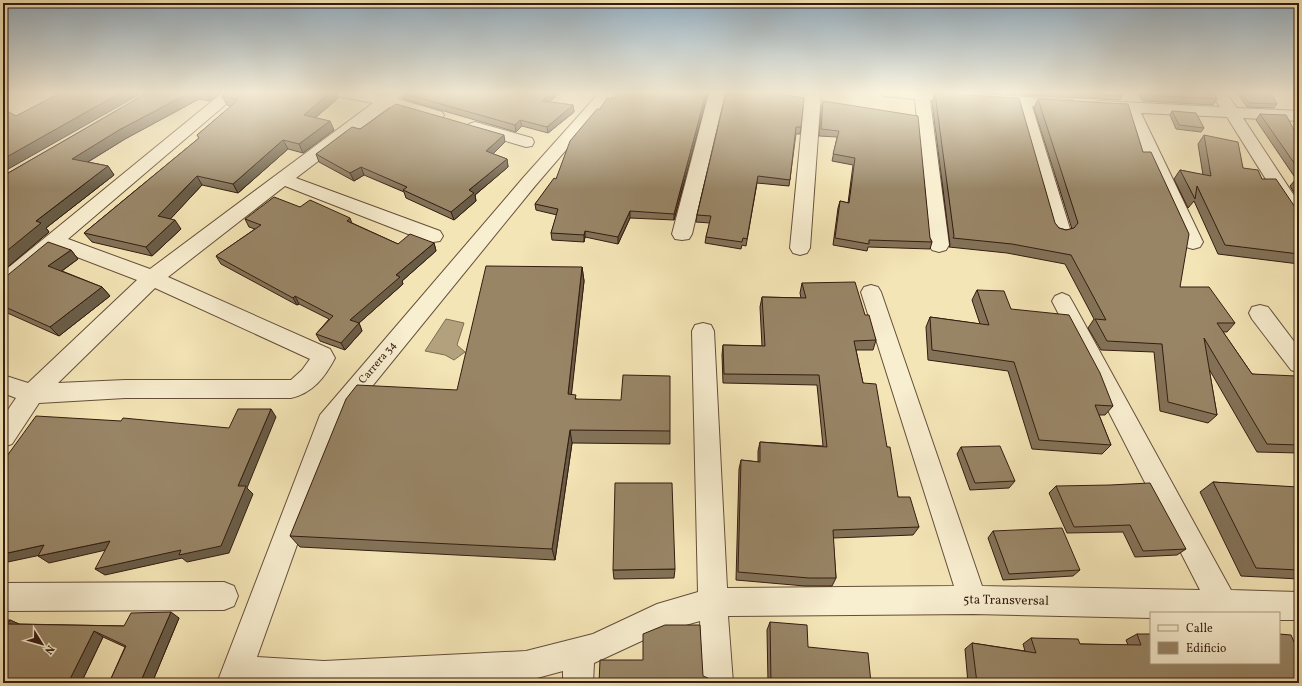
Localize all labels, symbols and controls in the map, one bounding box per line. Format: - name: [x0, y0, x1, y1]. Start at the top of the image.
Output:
- street label: Carrera 34: [356, 338, 401, 388]
- street label: 5ta Transversal: [963, 591, 1049, 611]
- legend: [1150, 612, 1280, 664]
- text: Calle: [1186, 621, 1213, 637]
- north arrow: [22, 624, 62, 664]
- text: N: [40, 641, 57, 657]
- text: Edificio: [1186, 641, 1226, 657]

